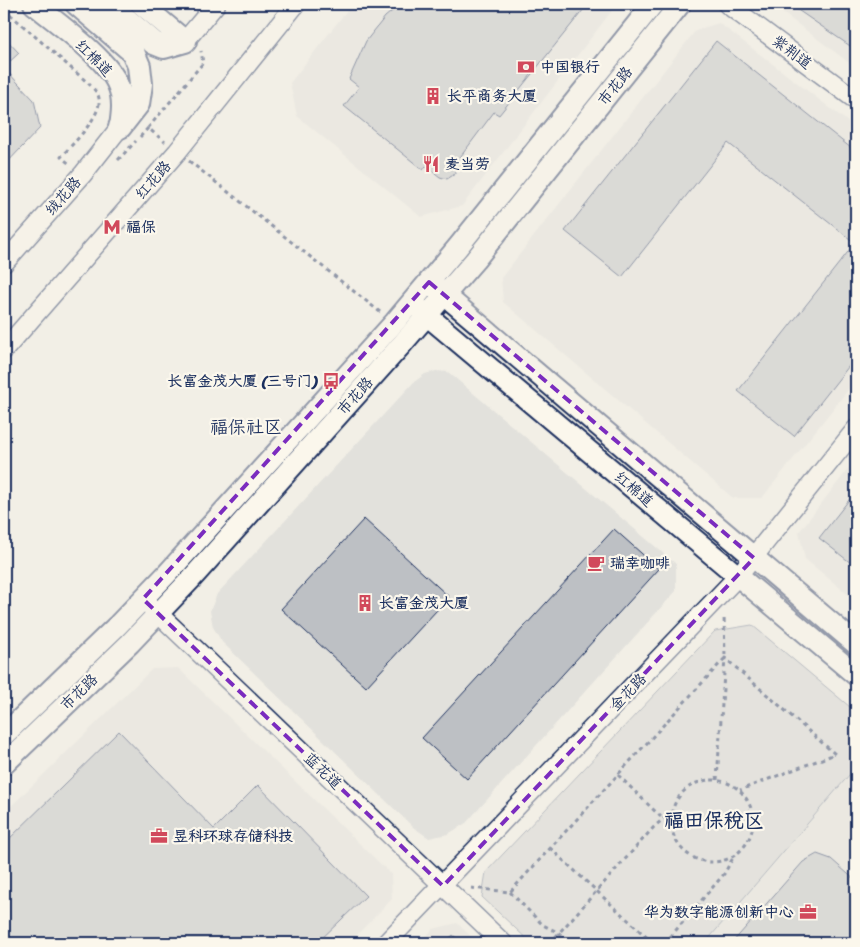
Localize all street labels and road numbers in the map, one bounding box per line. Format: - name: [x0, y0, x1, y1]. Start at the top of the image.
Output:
- street label: 紫荆道: [766, 28, 818, 76]
- street label: 红棉道: [69, 33, 119, 83]
- street label: 市花路: [591, 60, 639, 112]
- street label: 红花路: [128, 154, 178, 206]
- street label: 绒花路: [38, 170, 88, 222]
- street label: 市花路: [330, 371, 380, 421]
- street label: 红棉道: [608, 465, 660, 513]
- street label: 市花路: [54, 667, 104, 717]
- street label: 金花路: [603, 667, 653, 717]
- street label: 蓝花道: [298, 746, 348, 796]

